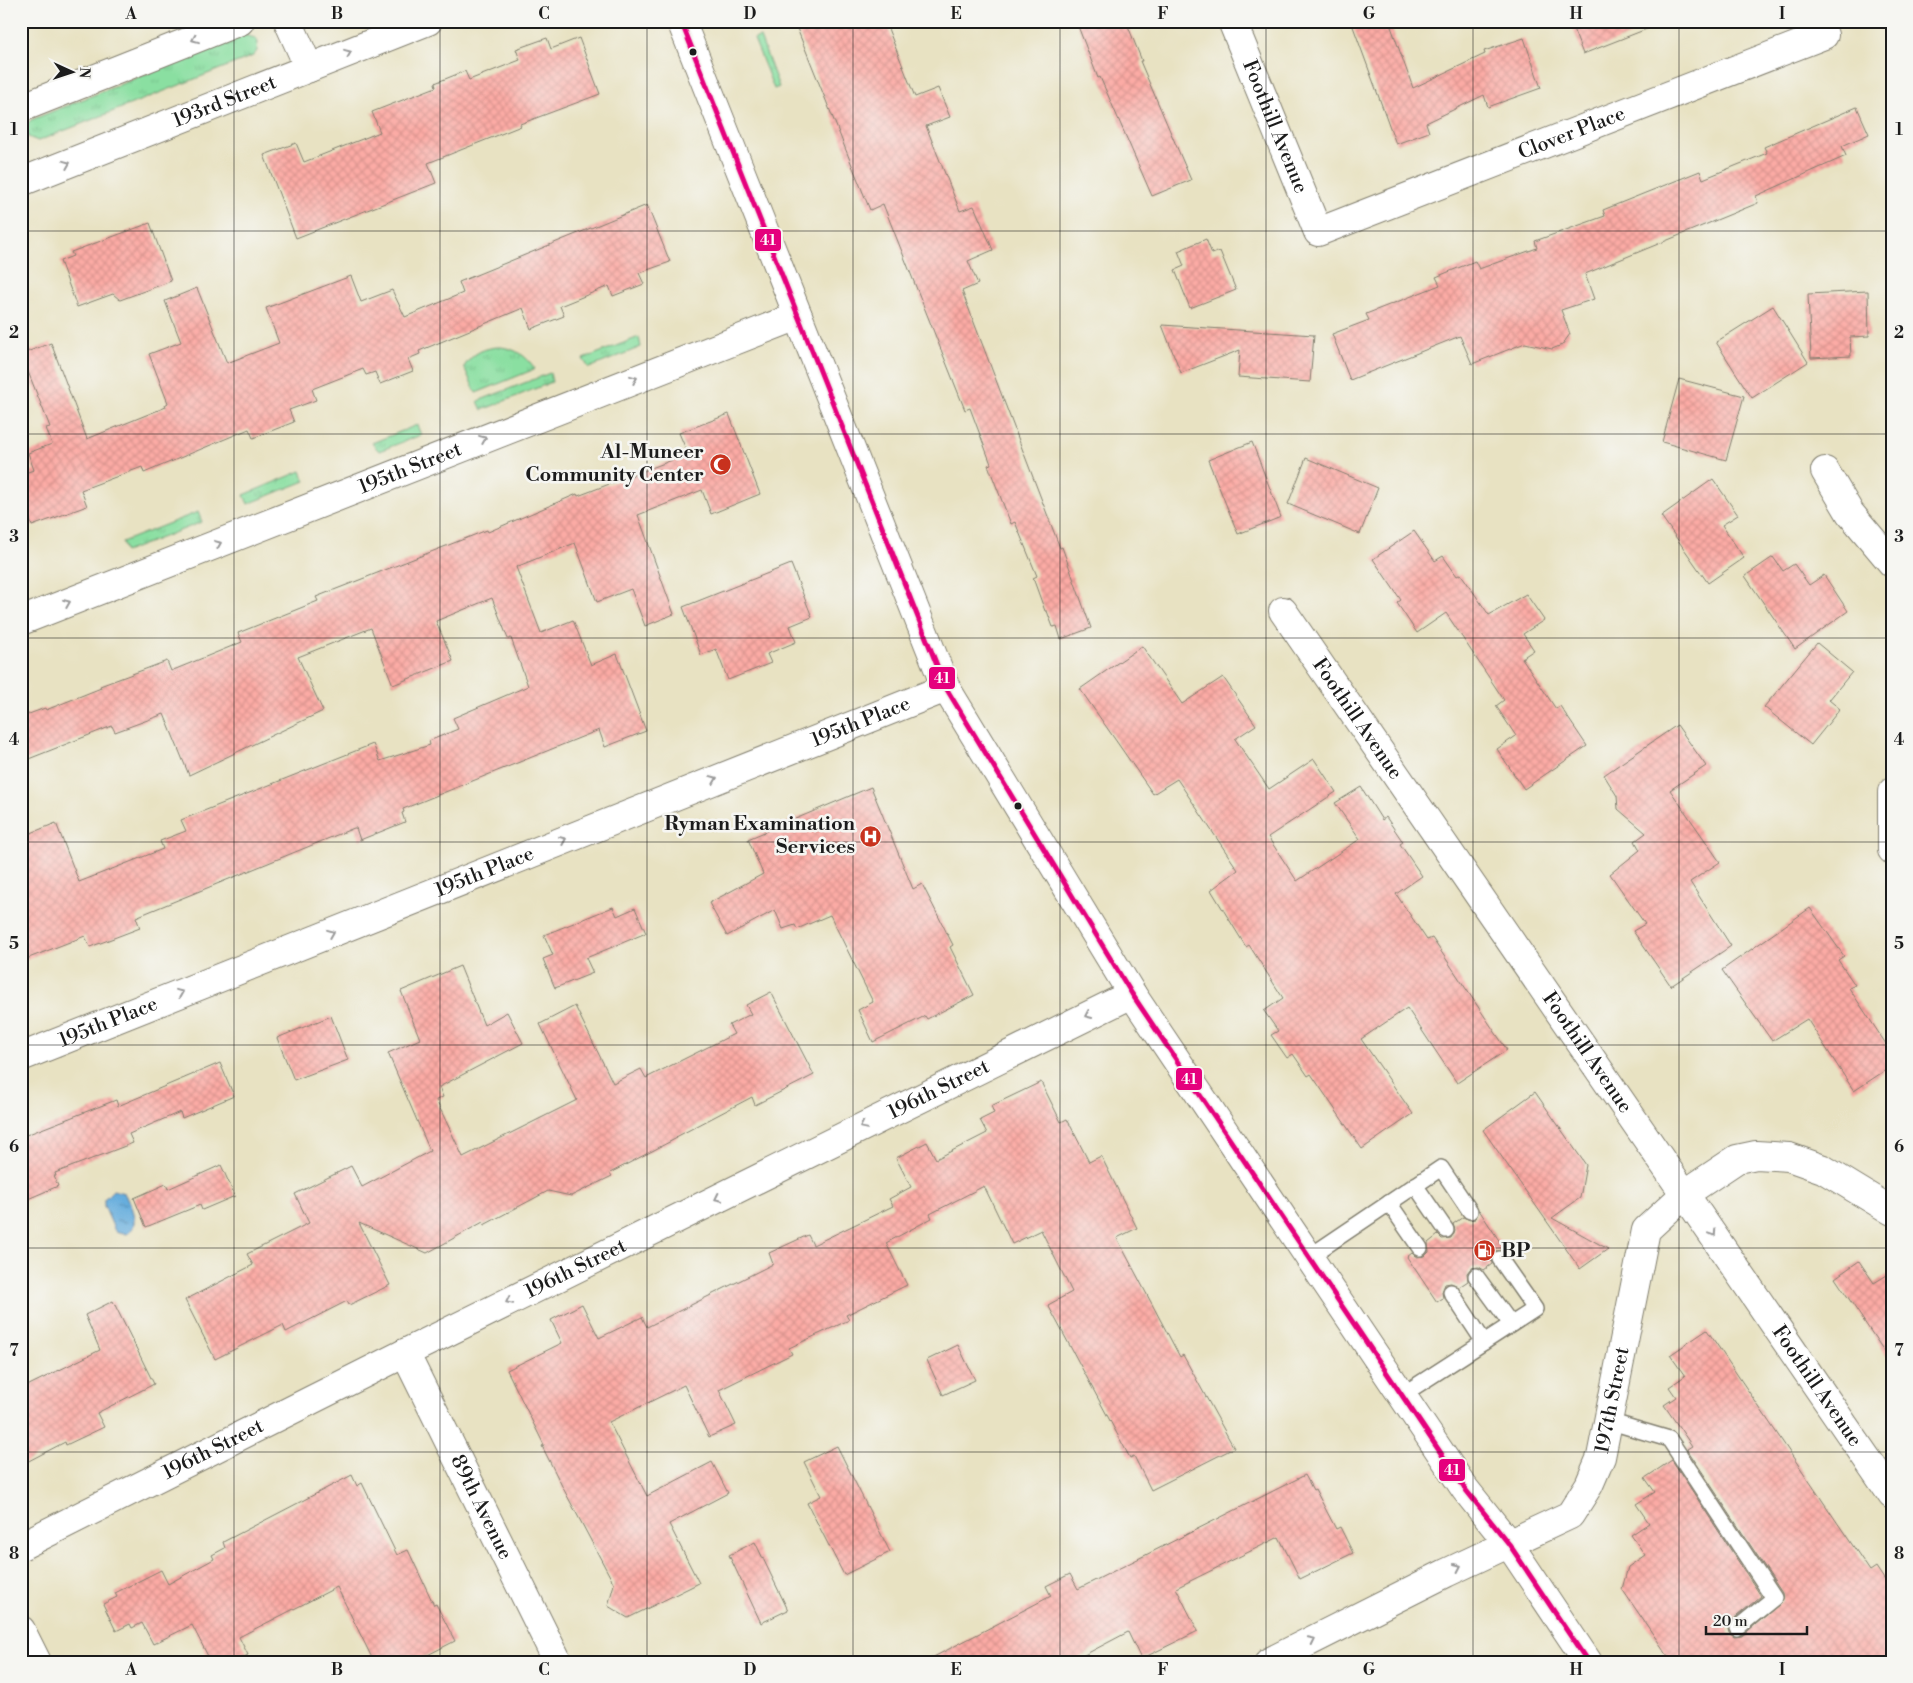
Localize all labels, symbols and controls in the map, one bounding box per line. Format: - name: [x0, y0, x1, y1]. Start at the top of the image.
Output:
- text: A: [124, 4, 137, 24]
- text: B: [331, 4, 343, 24]
- text: C: [538, 4, 550, 24]
- text: D: [744, 4, 757, 24]
- text: E: [950, 4, 962, 24]
- text: F: [1157, 4, 1169, 24]
- text: G: [1363, 4, 1376, 24]
- text: H: [1569, 4, 1583, 24]
- text: I: [1779, 4, 1785, 24]
- one-way arrow: [191, 33, 200, 43]
- unlabelled marker: [688, 47, 698, 57]
- north arrow: [48, 48, 98, 98]
- one-way arrow: [343, 49, 352, 59]
- street label: Foothill Avenue: [1237, 56, 1313, 197]
- text: N: [75, 67, 93, 79]
- street label: 193rd Street: [169, 70, 280, 133]
- street label: Clover Place: [1514, 101, 1629, 165]
- text: 1: [10, 120, 18, 140]
- text: 1: [1895, 120, 1903, 140]
- one-way arrow: [62, 160, 70, 170]
- line badge: 41: [754, 228, 782, 252]
- text: 41: [760, 232, 776, 250]
- text: 2: [9, 323, 19, 343]
- text: 2: [1894, 323, 1904, 343]
- one-way arrow: [629, 375, 638, 385]
- one-way arrow: [478, 435, 487, 445]
- street label: 195th Street: [355, 437, 465, 500]
- place label: Al-Muneer Community Center: [525, 440, 704, 488]
- mosque icon: Al-Muneer Community Center: [708, 452, 732, 476]
- text: 3: [9, 527, 19, 547]
- text: 3: [1894, 527, 1904, 547]
- one-way arrow: [213, 539, 222, 550]
- one-way arrow: [62, 599, 70, 609]
- street label: Foothill Avenue: [1307, 653, 1408, 784]
- line badge: 41: [928, 666, 956, 690]
- text: 41: [934, 670, 950, 688]
- street label: 195th Place: [808, 691, 914, 753]
- text: 4: [9, 730, 20, 750]
- text: 4: [1894, 730, 1905, 750]
- one-way arrow: [709, 775, 718, 786]
- unlabelled marker: [1013, 801, 1023, 811]
- place label: Ryman Examination Services: [664, 812, 856, 860]
- hospital icon: Ryman Examination Services: [859, 824, 883, 848]
- one-way arrow: [558, 836, 567, 846]
- street label: 195th Place: [431, 841, 538, 903]
- one-way arrow: [326, 929, 335, 939]
- text: 5: [9, 934, 19, 954]
- text: 5: [1894, 934, 1904, 954]
- street label: Foothill Avenue: [1537, 987, 1638, 1118]
- one-way arrow: [175, 989, 184, 1000]
- street label: 195th Place: [55, 991, 161, 1053]
- one-way arrow: [1084, 1009, 1093, 1019]
- street label: 196th Street: [884, 1054, 994, 1125]
- line badge: 41: [1175, 1067, 1203, 1091]
- text: 41: [1181, 1071, 1197, 1089]
- one-way arrow: [860, 1120, 869, 1130]
- text: 6: [9, 1137, 19, 1157]
- text: 6: [1894, 1137, 1904, 1157]
- one-way arrow: [714, 1192, 723, 1202]
- one-way arrow: [1707, 1227, 1716, 1237]
- street label: 196th Street: [521, 1233, 630, 1304]
- fuel station icon: BP: [1473, 1239, 1497, 1263]
- place label: BP: [1501, 1239, 1530, 1264]
- one-way arrow: [505, 1295, 514, 1305]
- street label: Foothill Avenue: [1766, 1320, 1867, 1451]
- text: 7: [9, 1341, 19, 1361]
- text: 7: [1894, 1341, 1904, 1361]
- street label: 197th Street: [1590, 1345, 1635, 1455]
- street label: 196th Street: [158, 1414, 268, 1485]
- street label: 89th Avenue: [445, 1451, 518, 1564]
- line badge: 41: [1438, 1458, 1466, 1482]
- text: 41: [1444, 1462, 1460, 1480]
- text: 8: [9, 1544, 19, 1564]
- text: 8: [1894, 1544, 1904, 1564]
- one-way arrow: [1453, 1563, 1462, 1574]
- scale bar: [1706, 1603, 1807, 1635]
- text: 20 m: [1713, 1612, 1748, 1631]
- one-way arrow: [1307, 1636, 1316, 1646]
- text: A: [124, 1660, 137, 1680]
- text: B: [331, 1660, 343, 1680]
- text: C: [538, 1660, 550, 1680]
- text: D: [744, 1660, 757, 1680]
- text: E: [950, 1660, 962, 1680]
- text: F: [1157, 1660, 1169, 1680]
- text: G: [1363, 1660, 1376, 1680]
- text: H: [1569, 1660, 1583, 1680]
- text: I: [1779, 1660, 1785, 1680]

